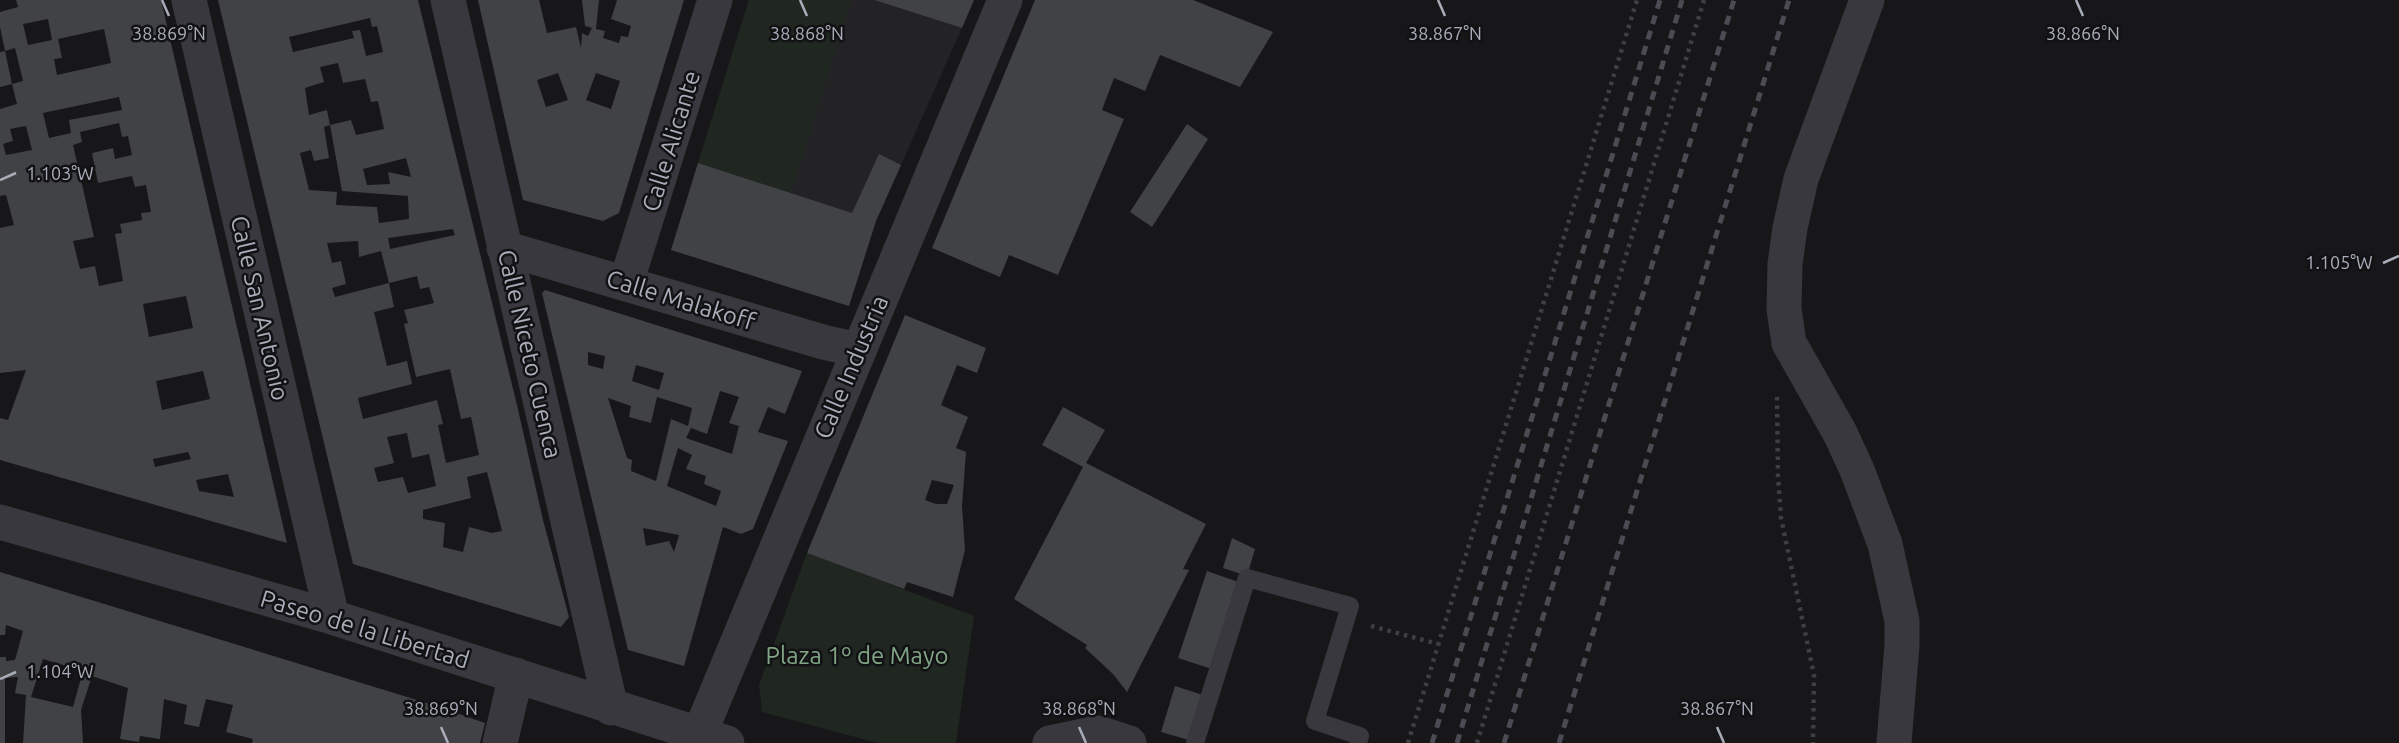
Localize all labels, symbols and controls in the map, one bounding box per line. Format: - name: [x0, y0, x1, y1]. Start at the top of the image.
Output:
- text: 38.869°N: [132, 23, 206, 43]
- text: 38.868°N: [770, 23, 844, 43]
- text: 38.867°N: [1408, 23, 1482, 43]
- text: 38.866°N: [2046, 23, 2120, 43]
- street label: Calle Alicante: [637, 67, 705, 215]
- text: 1.103°W: [26, 163, 94, 183]
- street label: Calle San Antonio: [226, 213, 294, 403]
- street label: Calle Niceto Cuenca: [493, 247, 567, 461]
- text: 1.105°W: [2305, 252, 2373, 272]
- street label: Calle Malakoff: [603, 265, 759, 336]
- street label: Calle Industria: [809, 291, 893, 443]
- street label: Paseo de la Libertad: [257, 584, 473, 674]
- park label: Plaza 1º de Mayo: [766, 642, 948, 669]
- text: 1.104°W: [26, 661, 94, 681]
- text: 38.869°N: [404, 698, 478, 718]
- text: 38.868°N: [1042, 698, 1116, 718]
- text: 38.867°N: [1680, 698, 1754, 718]

